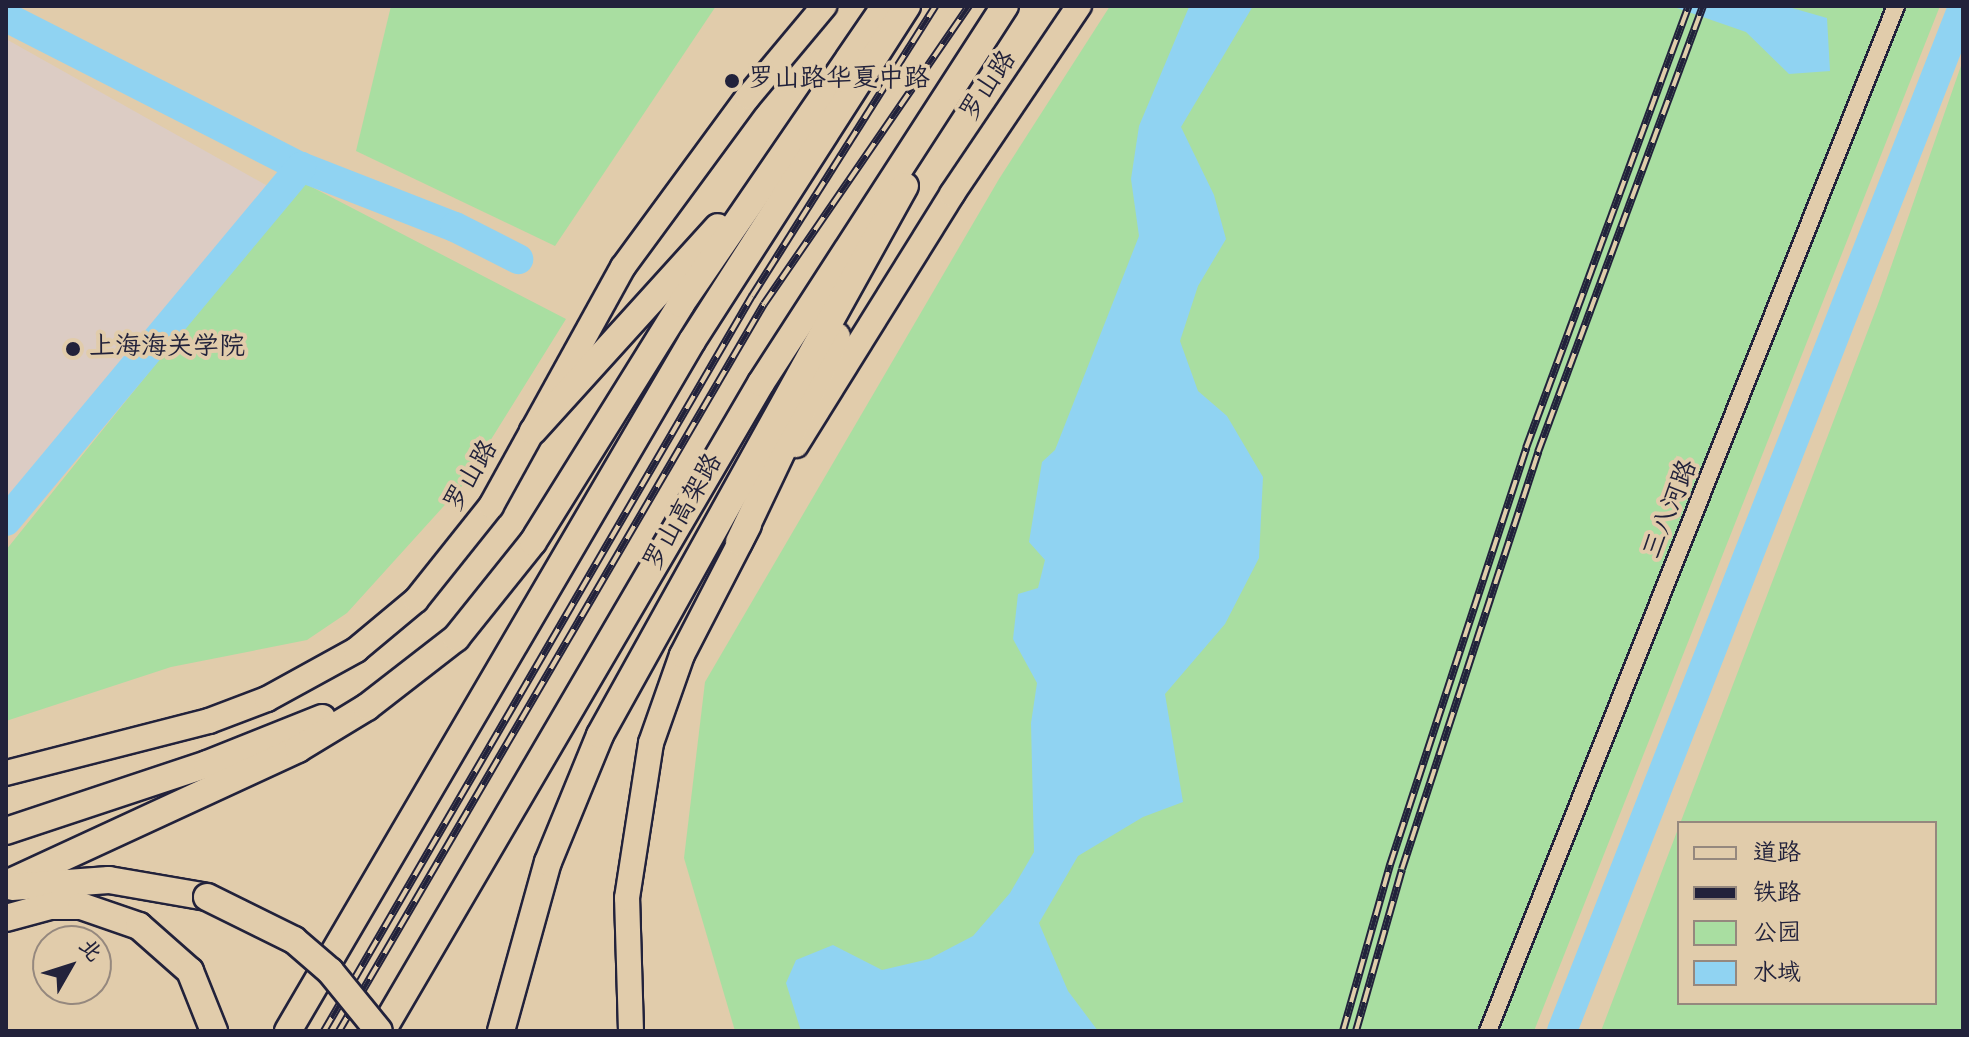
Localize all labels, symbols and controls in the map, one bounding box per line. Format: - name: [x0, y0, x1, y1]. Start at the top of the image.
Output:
- street label: 罗山路: [955, 46, 1025, 128]
- place label: 罗山路华夏中路: [748, 65, 930, 97]
- marker: 罗山路华夏中路: [723, 72, 741, 90]
- place label: 上海海关学院: [89, 333, 245, 365]
- marker: 上海海关学院: [64, 340, 82, 358]
- street label: 罗山路: [440, 436, 506, 518]
- street label: 罗山高架路: [639, 449, 731, 577]
- street label: 三八河路: [1638, 456, 1706, 564]
- legend: [1677, 821, 1937, 1005]
- text: 道路: [1753, 837, 1801, 872]
- text: 铁路: [1753, 877, 1801, 912]
- text: 公园: [1753, 917, 1801, 952]
- north arrow: [32, 925, 112, 1005]
- text: 北: [70, 933, 108, 970]
- text: 水域: [1753, 957, 1801, 992]

